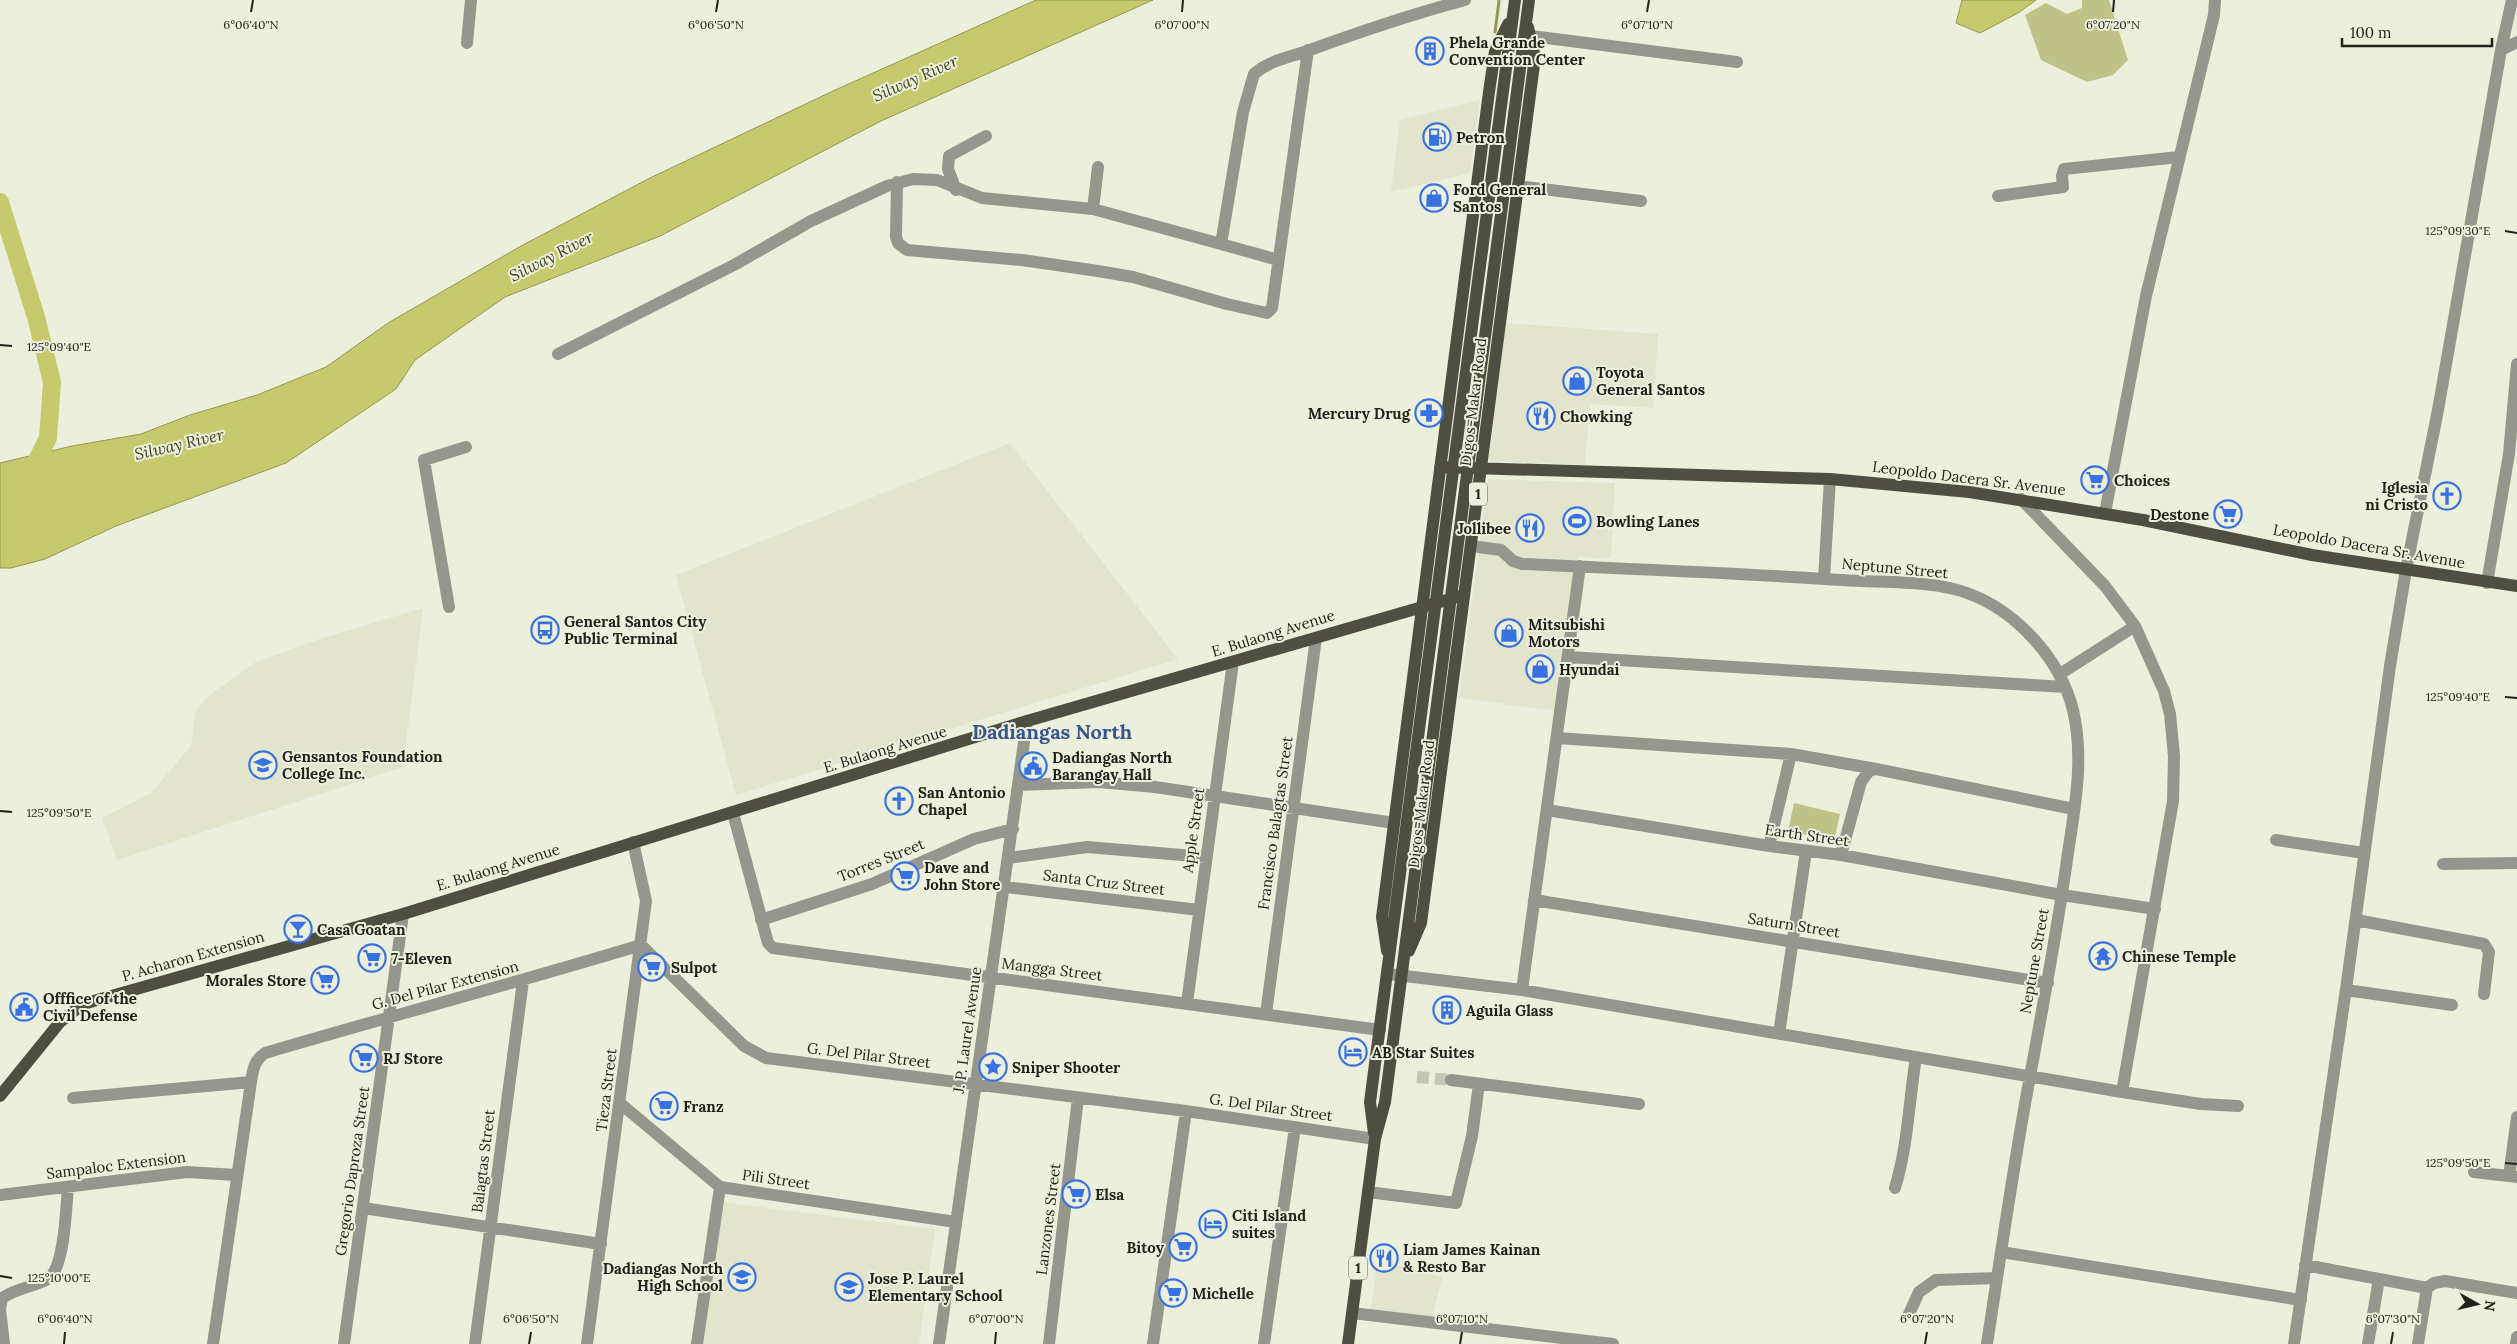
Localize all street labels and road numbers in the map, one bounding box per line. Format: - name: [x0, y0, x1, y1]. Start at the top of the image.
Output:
- street label: Digos-Makar Road: [1456, 337, 1490, 467]
- street label: Leopoldo Dacera Sr. Avenue: [1871, 457, 2067, 499]
- road number: 1: [1469, 482, 1487, 506]
- street label: Leopoldo Dacera Sr. Avenue: [2271, 520, 2467, 572]
- street label: Neptune Street: [1841, 554, 1949, 582]
- street label: E. Bulaong Avenue: [1209, 605, 1337, 661]
- street label: E. Bulaong Avenue: [821, 721, 949, 777]
- street label: Francisco Balagtas Street: [1253, 735, 1297, 911]
- street label: Digos-Makar Road: [1404, 739, 1438, 869]
- street label: Apple Street: [1177, 786, 1208, 875]
- street label: Earth Street: [1764, 820, 1851, 850]
- street label: Torres Street: [835, 834, 927, 886]
- street label: E. Bulaong Avenue: [434, 839, 562, 895]
- street label: Santa Cruz Street: [1042, 865, 1166, 899]
- street label: Neptune Street: [2015, 907, 2053, 1015]
- street label: Saturn Street: [1747, 908, 1842, 942]
- street label: P. Acharon Extension: [120, 927, 266, 985]
- street label: Mangga Street: [1001, 953, 1104, 985]
- street label: G. Del Pilar Extension: [370, 956, 520, 1014]
- street label: J. P. Laurel Avenue: [949, 966, 985, 1095]
- street label: G. Del Pilar Street: [806, 1038, 932, 1072]
- street label: Tieza Street: [591, 1047, 621, 1133]
- street label: Gregorio Daproza Street: [331, 1085, 373, 1257]
- street label: G. Del Pilar Street: [1208, 1089, 1334, 1125]
- street label: Balagtas Street: [467, 1108, 499, 1214]
- street label: Sampaloc Extension: [45, 1147, 187, 1183]
- street label: Lanzones Street: [1032, 1162, 1064, 1276]
- street label: Pili Street: [741, 1165, 811, 1193]
- road number: 1: [1349, 1256, 1367, 1280]

